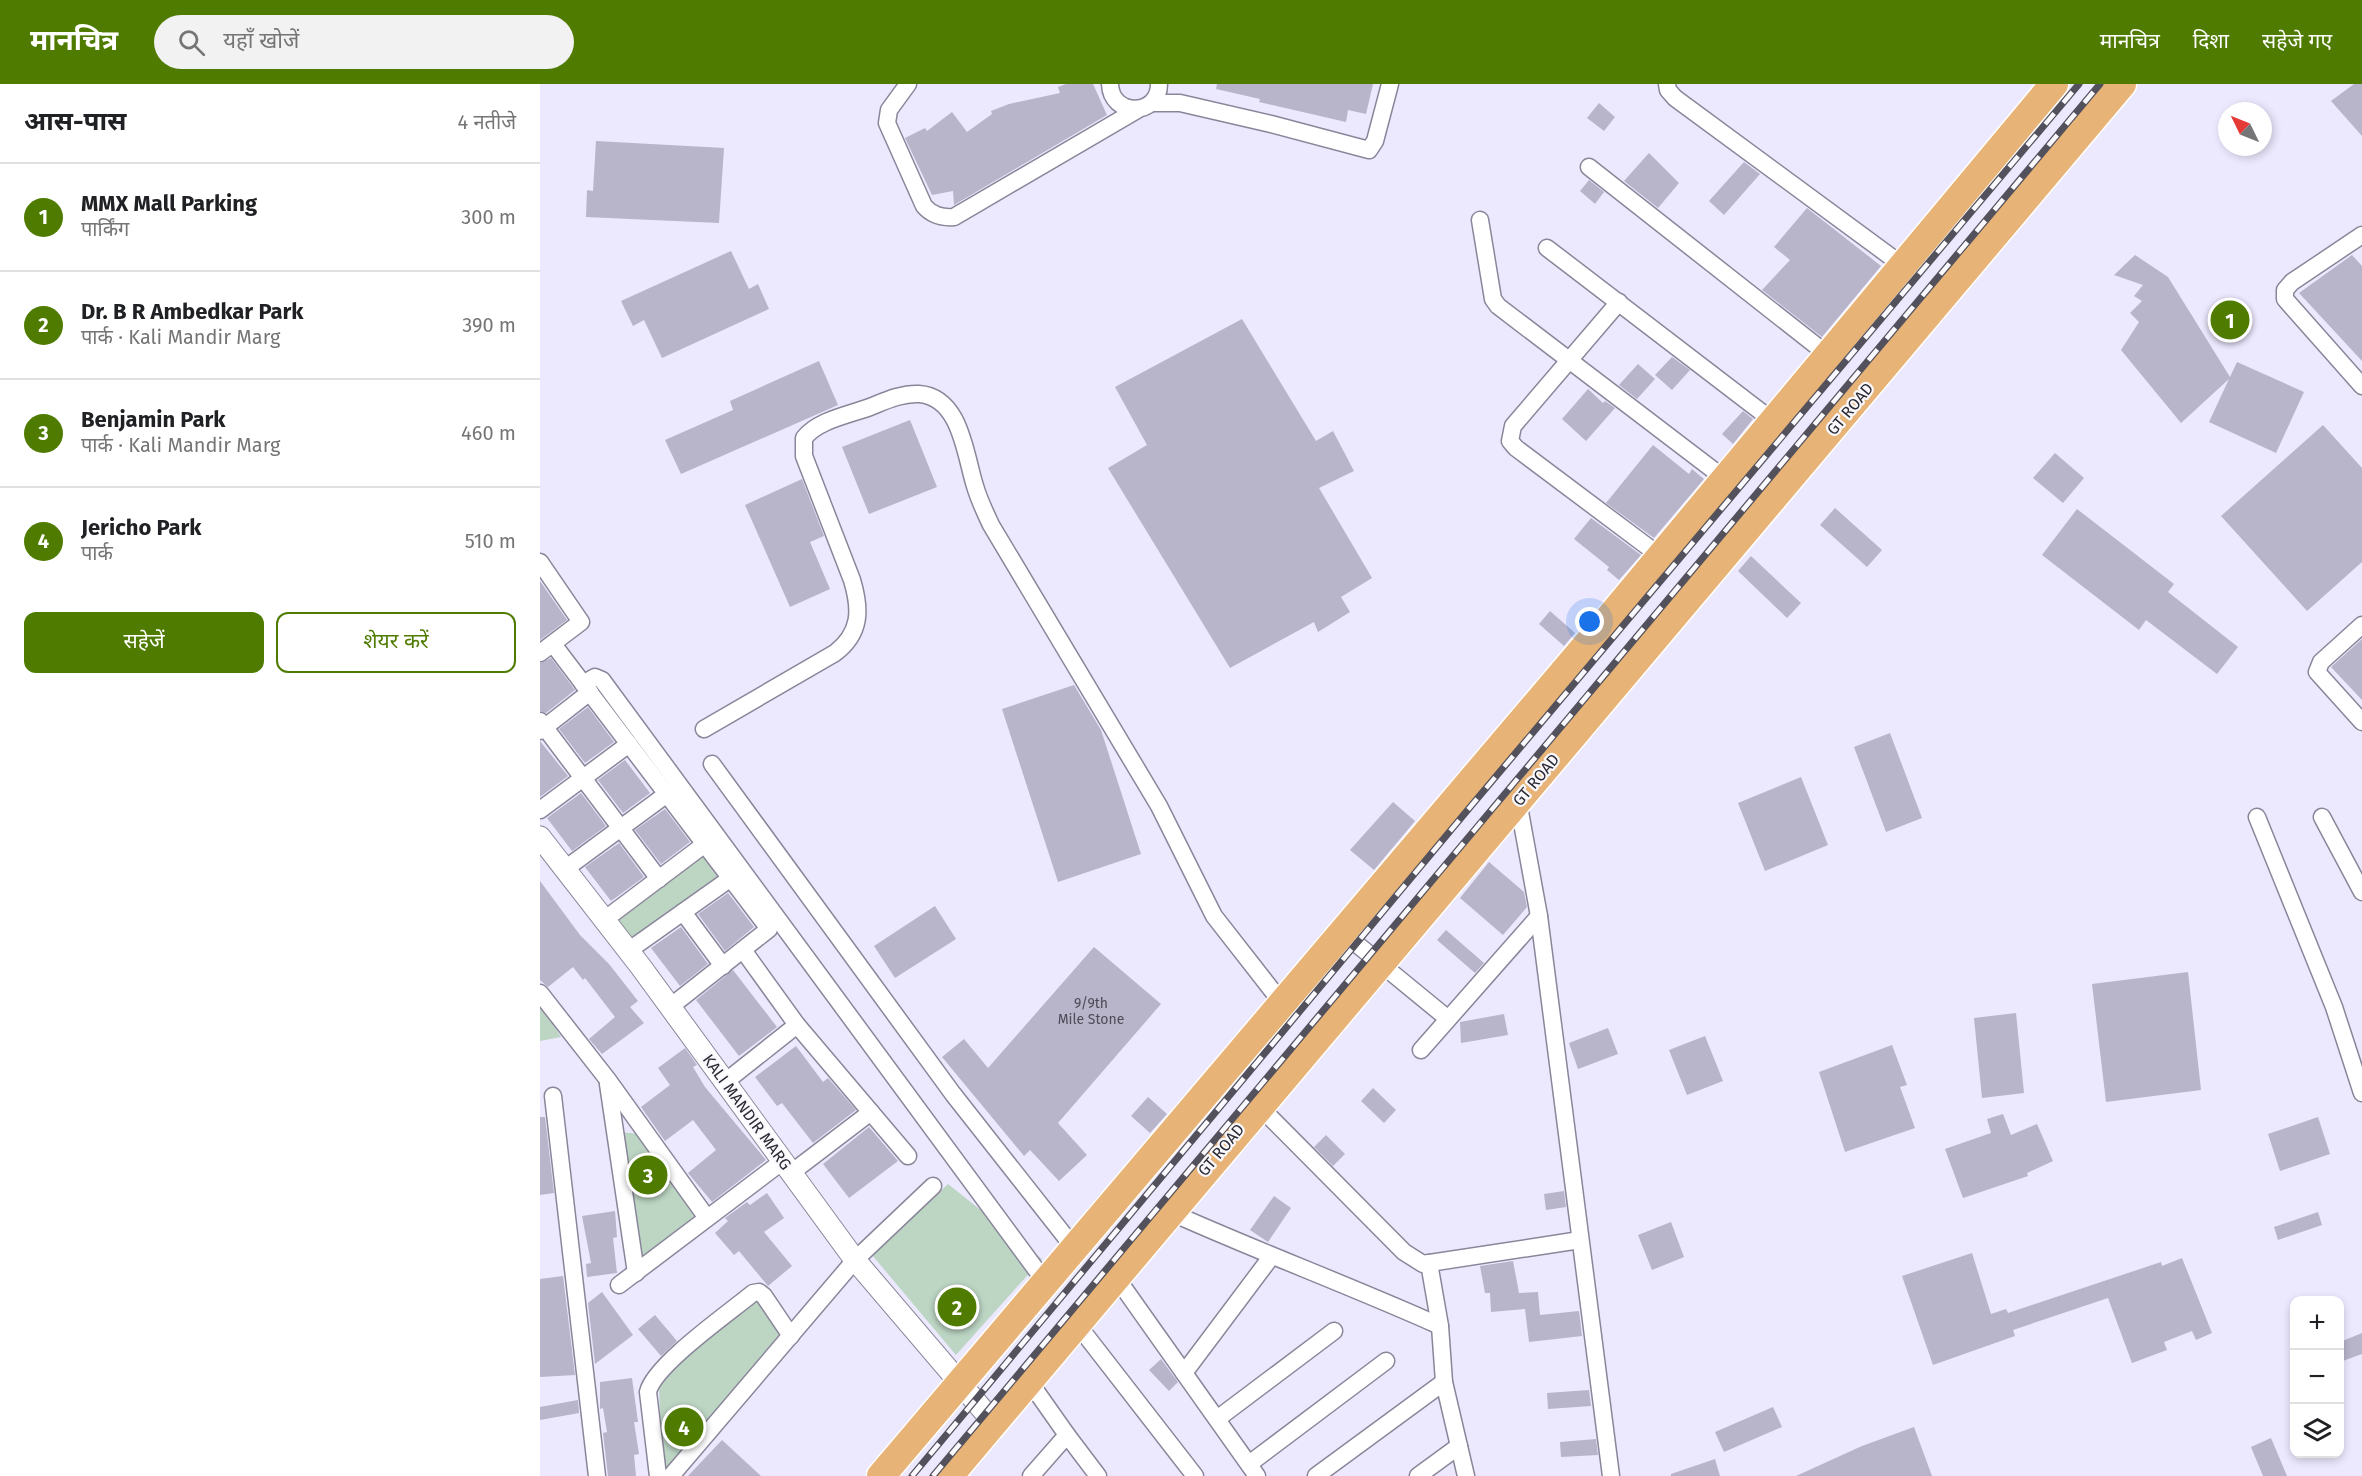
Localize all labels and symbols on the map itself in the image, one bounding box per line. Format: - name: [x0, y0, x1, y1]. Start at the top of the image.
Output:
- north arrow: [2218, 102, 2272, 156]
- pin: 1: [2210, 298, 2250, 342]
- street label: GT ROAD: [1823, 379, 1877, 439]
- your location: [1575, 607, 1604, 636]
- street label: GT ROAD: [1509, 750, 1563, 810]
- house number: 9/9th Mile Stone: [1058, 995, 1124, 1028]
- street label: KALI MANDIR MARG: [699, 1050, 795, 1174]
- street label: GT ROAD: [1194, 1120, 1248, 1180]
- pin: 3: [628, 1152, 668, 1198]
- pin: 2: [938, 1284, 976, 1330]
- pin: 4: [664, 1404, 704, 1450]

